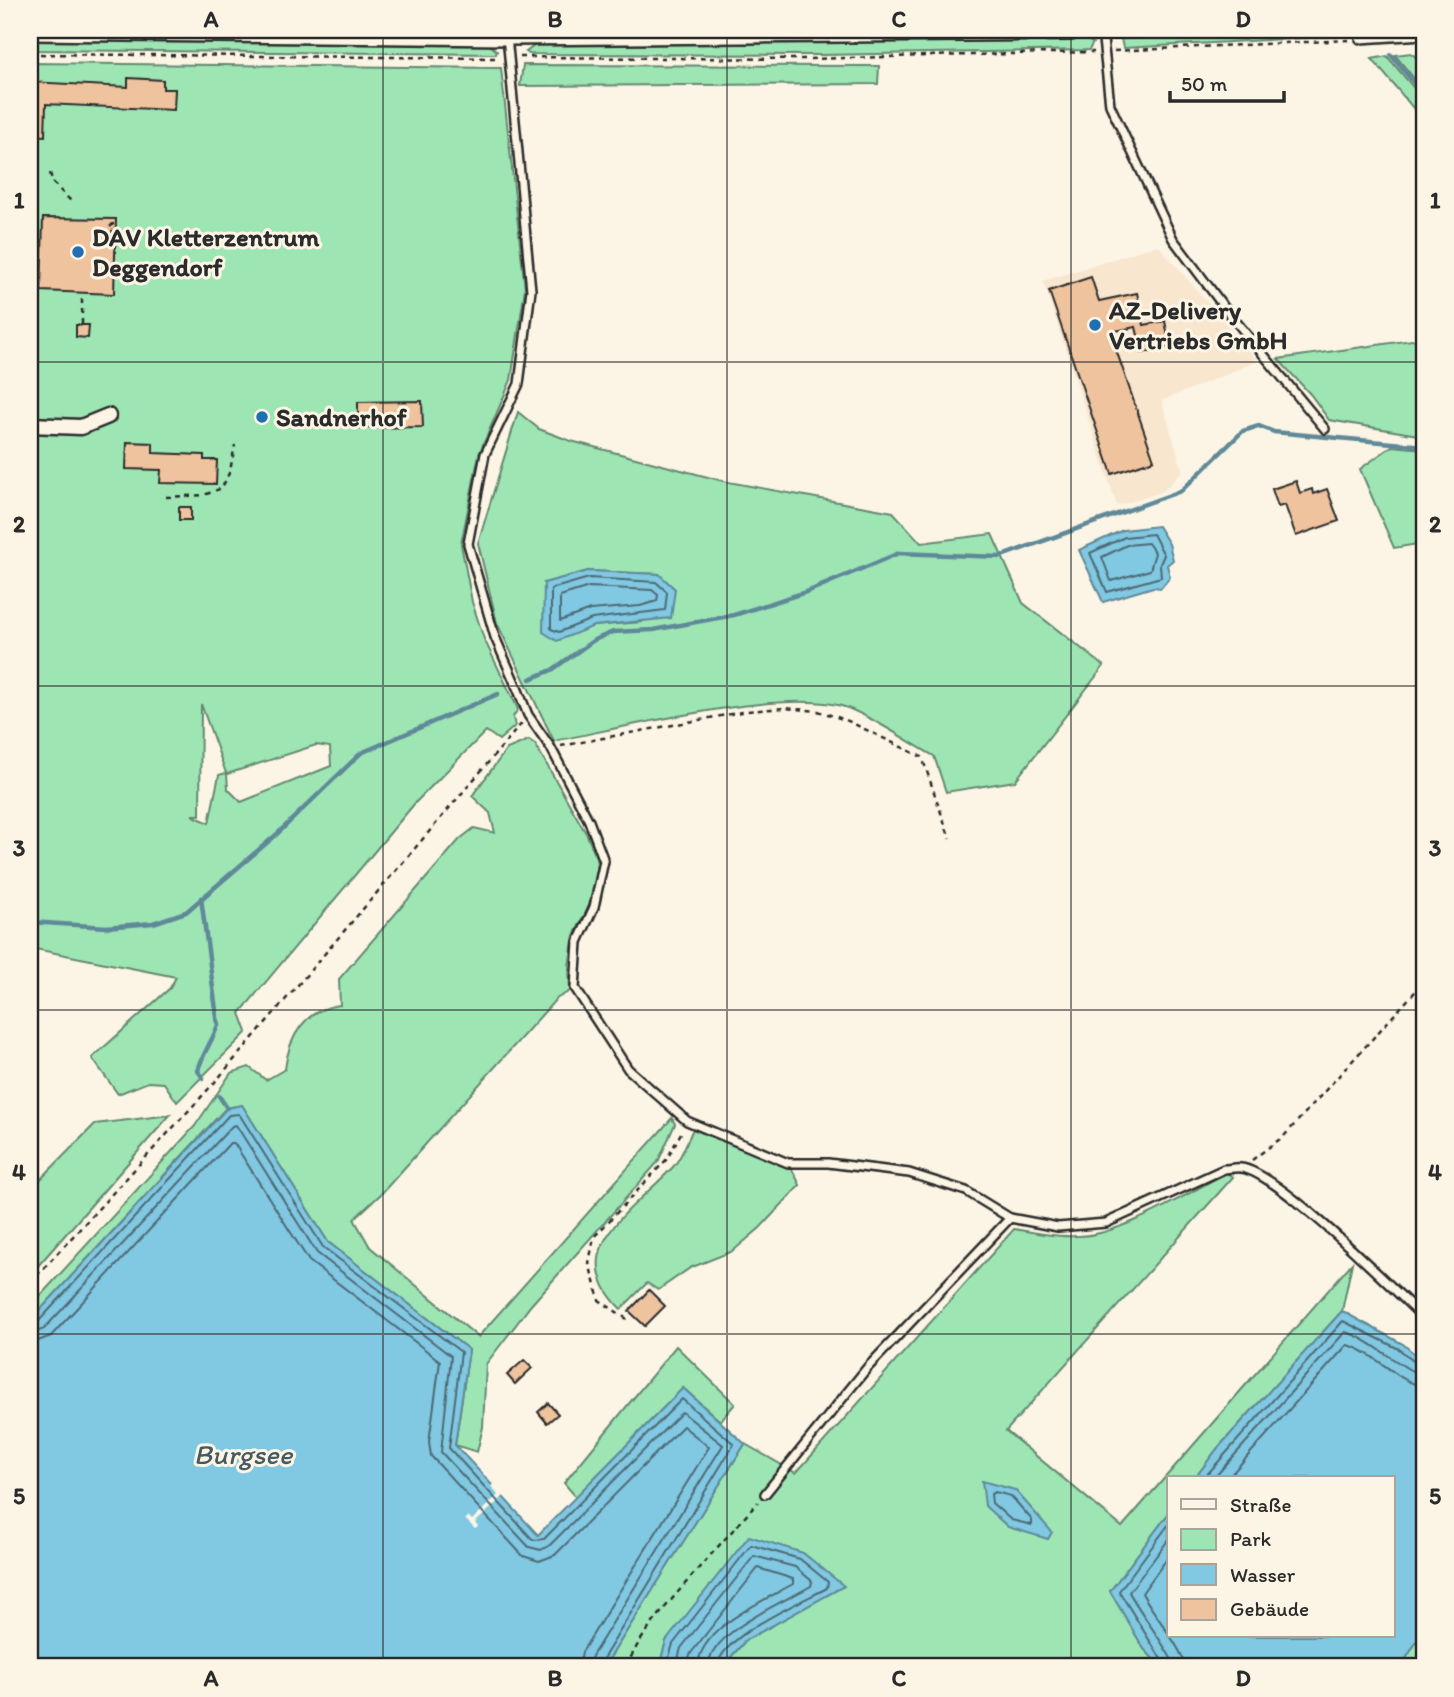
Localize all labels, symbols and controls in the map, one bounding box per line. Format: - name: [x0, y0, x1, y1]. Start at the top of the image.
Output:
- text: A: [203, 5, 219, 33]
- text: B: [548, 5, 563, 33]
- text: C: [892, 5, 907, 33]
- text: D: [1235, 5, 1251, 33]
- scale bar: [1170, 60, 1284, 104]
- text: 50 m: [1181, 71, 1228, 96]
- text: 1: [14, 186, 25, 214]
- text: 1: [1430, 186, 1441, 214]
- place label: DAV Kletterzentrum Deggendorf: [92, 221, 320, 283]
- marker: DAV Kletterzentrum Deggendorf: [70, 244, 86, 260]
- place label: AZ-Delivery Vertriebs GmbH: [1108, 294, 1288, 356]
- marker: AZ-Delivery Vertriebs GmbH: [1087, 317, 1103, 333]
- place label: Sandnerhof: [276, 401, 408, 433]
- marker: Sandnerhof: [254, 409, 270, 425]
- text: 2: [13, 510, 26, 538]
- text: 2: [1429, 510, 1442, 538]
- text: 3: [13, 834, 26, 862]
- text: 3: [1429, 834, 1442, 862]
- text: 4: [12, 1158, 26, 1186]
- text: 4: [1428, 1158, 1442, 1186]
- water label: Burgsee: [194, 1437, 294, 1471]
- legend: [1167, 1476, 1394, 1638]
- text: 5: [13, 1482, 25, 1510]
- text: 5: [1429, 1482, 1441, 1510]
- text: Straße: [1230, 1492, 1291, 1517]
- text: Park: [1230, 1526, 1272, 1551]
- text: Wasser: [1230, 1562, 1296, 1587]
- text: Gebäude: [1230, 1596, 1309, 1621]
- text: A: [203, 1664, 219, 1692]
- text: B: [548, 1664, 563, 1692]
- text: C: [892, 1664, 907, 1692]
- text: D: [1235, 1664, 1251, 1692]

